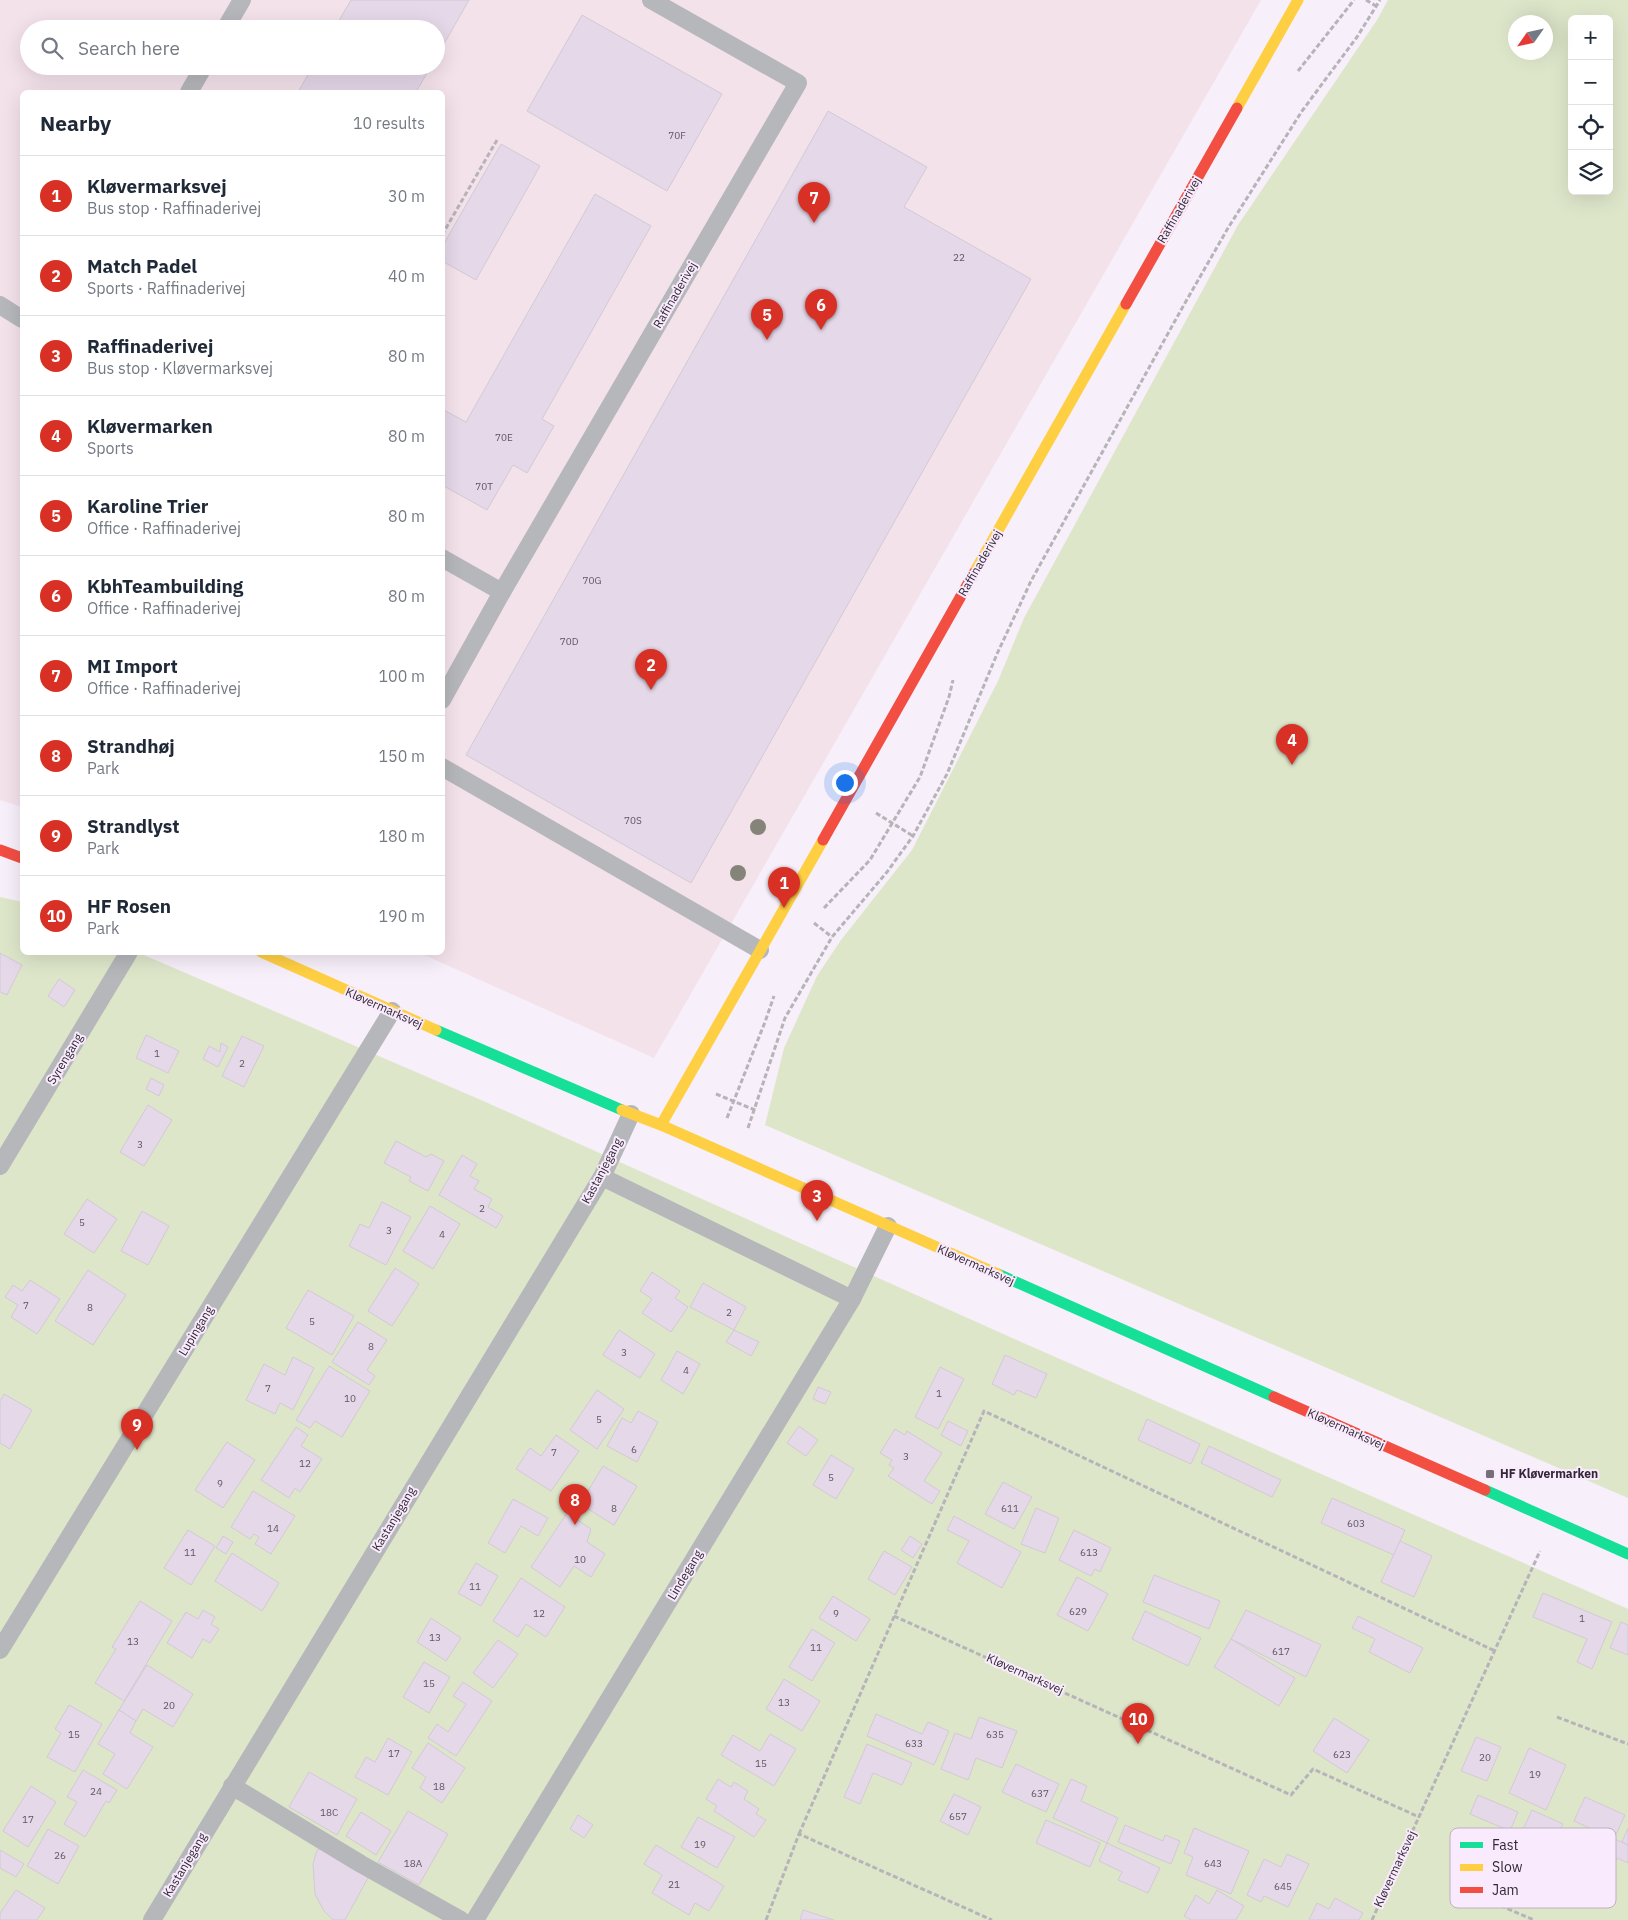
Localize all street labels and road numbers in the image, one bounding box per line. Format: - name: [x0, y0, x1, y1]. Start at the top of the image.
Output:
- street label: Raffinaderivej: [1154, 174, 1204, 246]
- street label: Raffinaderivej: [650, 259, 700, 331]
- street label: Raffinaderivej: [955, 527, 1005, 599]
- street label: Kløvermarksvej: [343, 984, 425, 1031]
- street label: Syrengang: [44, 1030, 86, 1087]
- street label: Kastanjegang: [578, 1135, 626, 1206]
- street label: Kløvermarksvej: [935, 1241, 1017, 1288]
- street label: Lupingang: [175, 1303, 217, 1358]
- street label: Kløvermarksvej: [1305, 1405, 1387, 1452]
- street label: Kastanjegang: [368, 1483, 419, 1554]
- street label: Lindegang: [664, 1547, 706, 1602]
- street label: Kløvermarksvej: [984, 1650, 1066, 1697]
- street label: Kløvermarksvej: [1370, 1828, 1419, 1910]
- street label: Kastanjegang: [159, 1829, 210, 1900]

